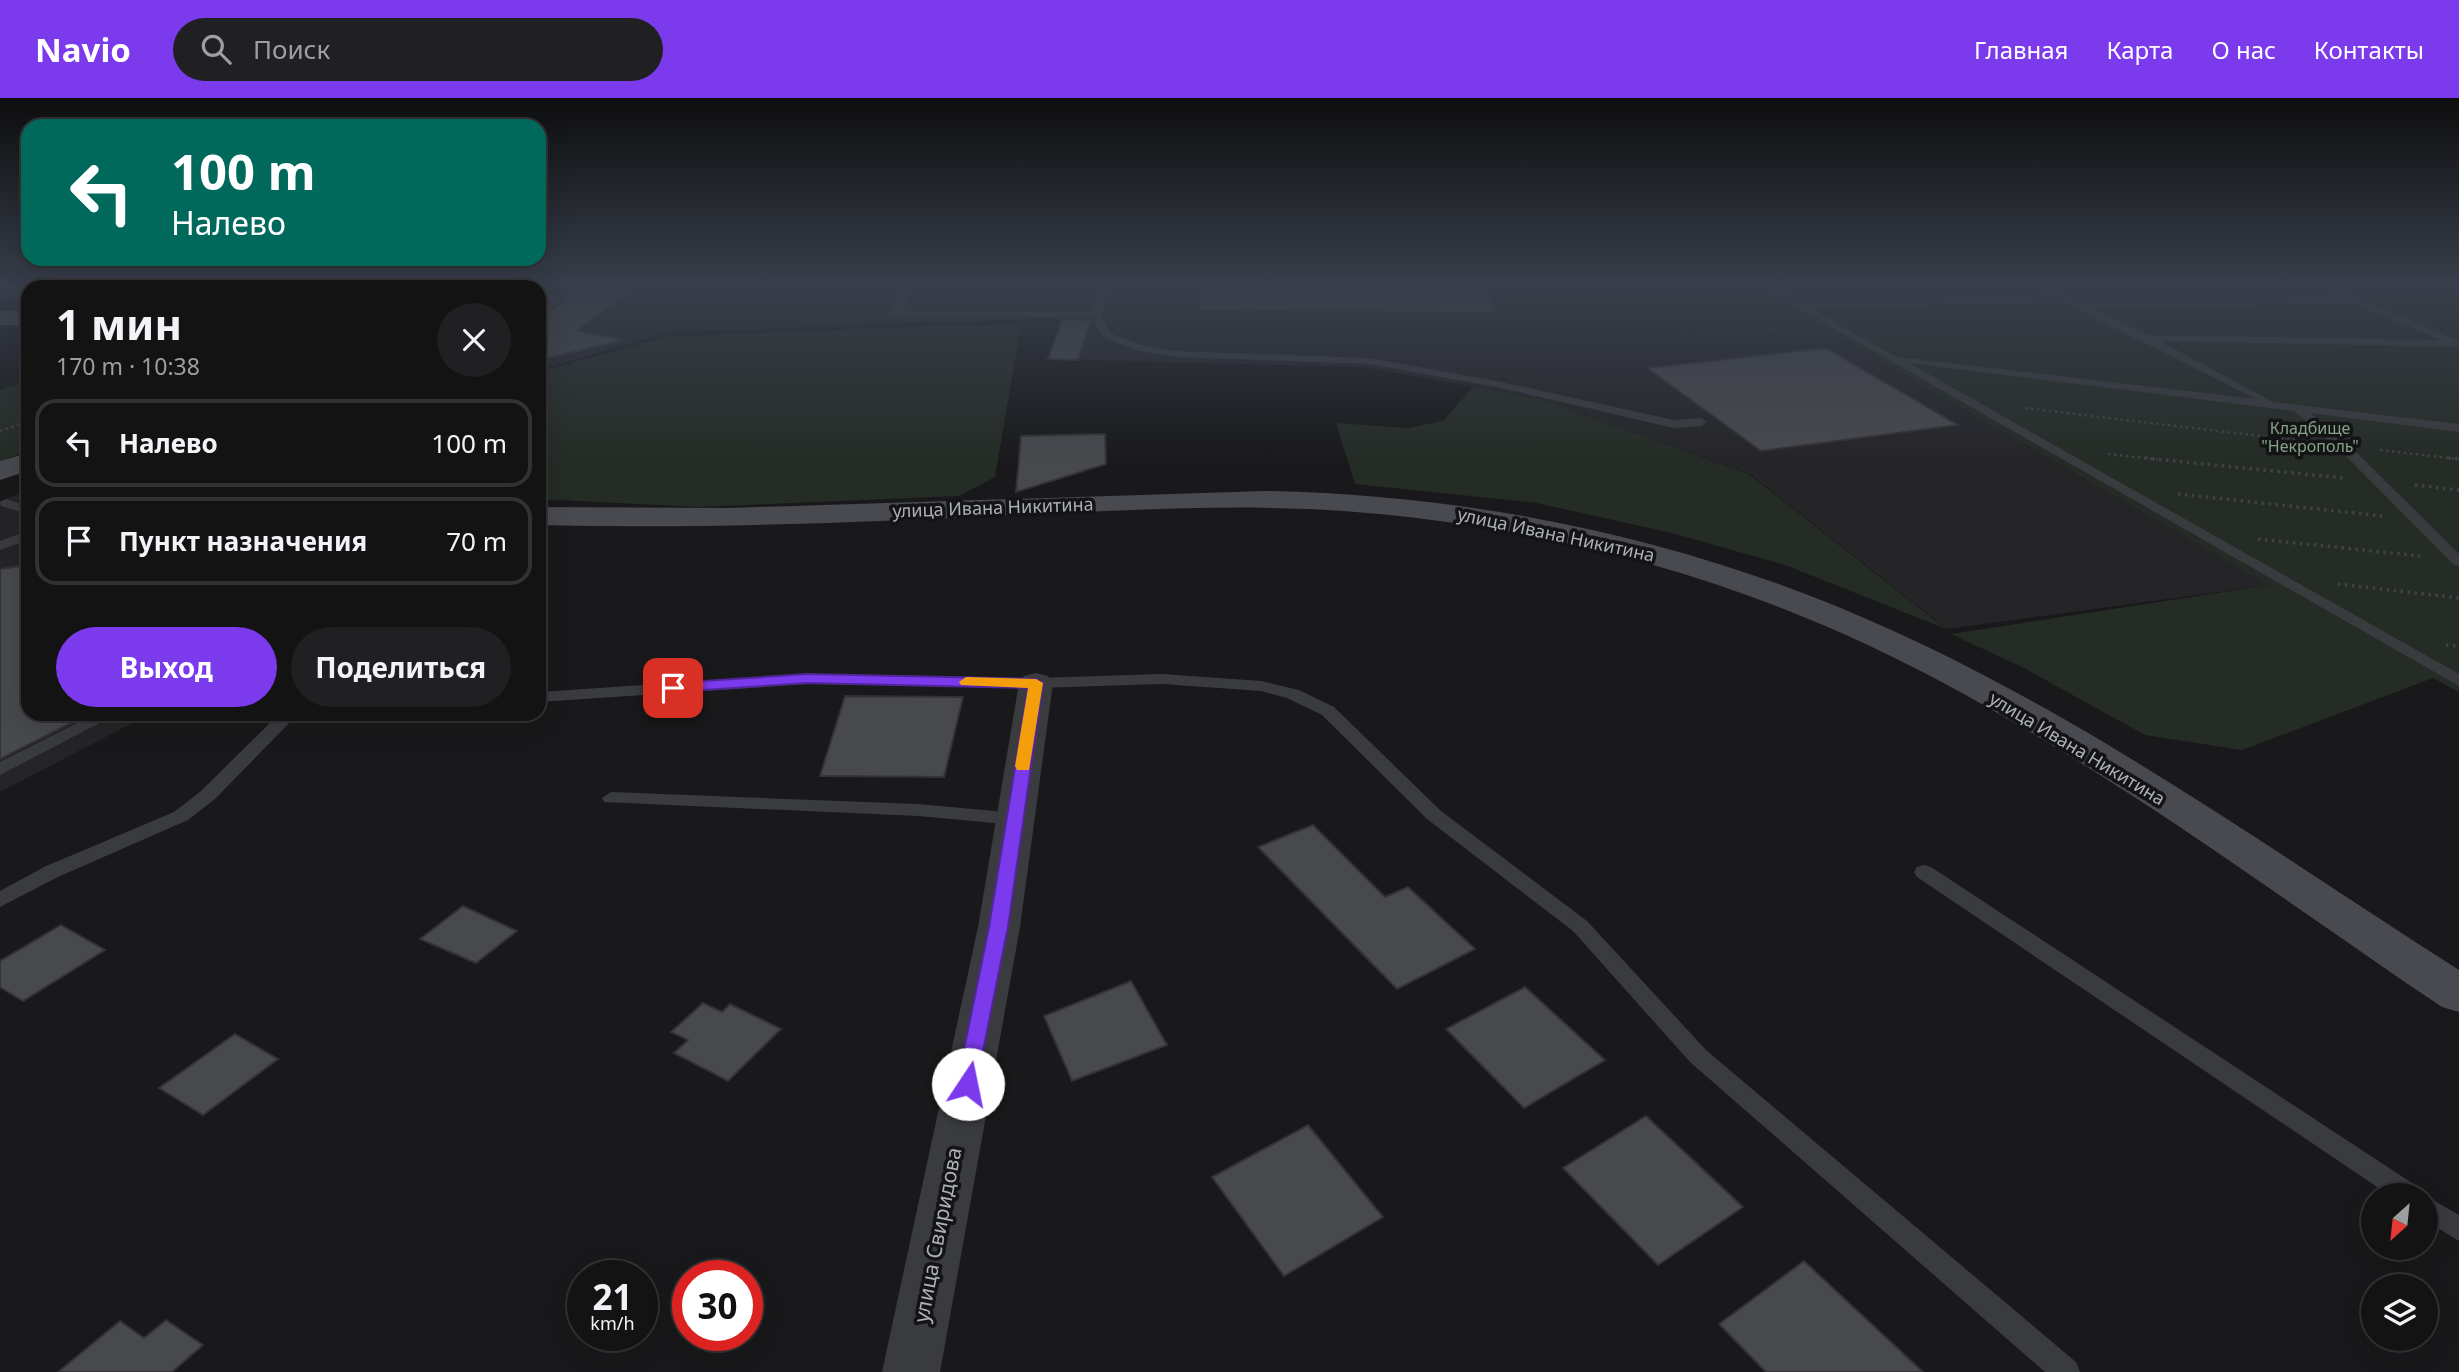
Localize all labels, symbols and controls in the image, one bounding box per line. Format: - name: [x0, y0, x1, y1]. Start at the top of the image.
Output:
- search box: [173, 18, 663, 81]
- text: Navio: [35, 27, 131, 72]
- icon: search: [197, 30, 235, 68]
- text: Поиск: [253, 31, 330, 67]
- text: Главная: [1974, 33, 2068, 66]
- text: Карта: [2106, 33, 2173, 66]
- text: О нас: [2211, 33, 2276, 66]
- text: Контакты: [2314, 33, 2424, 66]
- text: 100 m: [171, 138, 316, 204]
- icon: left: [56, 147, 147, 238]
- text: Налево: [171, 201, 286, 244]
- text: 1 мин: [56, 295, 182, 352]
- button: close: [437, 303, 511, 377]
- text: 170 m · 10:38: [56, 350, 200, 382]
- park label: Кладбище "Некрополь": [2261, 417, 2359, 457]
- icon: left: [60, 424, 98, 462]
- text: Налево: [119, 425, 218, 461]
- text: 100 m: [431, 425, 507, 461]
- street label: улица Ивана Никитина: [892, 491, 1094, 523]
- street label: улица Ивана Никитина: [1455, 501, 1657, 567]
- icon: arrive: [60, 522, 98, 560]
- text: Пункт назначения: [119, 523, 367, 559]
- text: 70 m: [446, 523, 507, 559]
- button: Выход: [56, 627, 277, 707]
- button: Поделиться: [291, 627, 511, 707]
- pin: [643, 658, 703, 718]
- icon: arrive: [654, 669, 692, 707]
- street label: улица Ивана Никитина: [1985, 686, 2170, 810]
- position arrow: [931, 1047, 1005, 1121]
- street label: улица Свиридова: [906, 1145, 968, 1325]
- north arrow: [2361, 1183, 2438, 1260]
- map controls: [2361, 1183, 2438, 1351]
- speed limit sign: 30: [672, 1260, 763, 1351]
- text: 21: [592, 1273, 633, 1320]
- button: layers: [2361, 1274, 2438, 1351]
- text: km/h: [590, 1311, 635, 1335]

